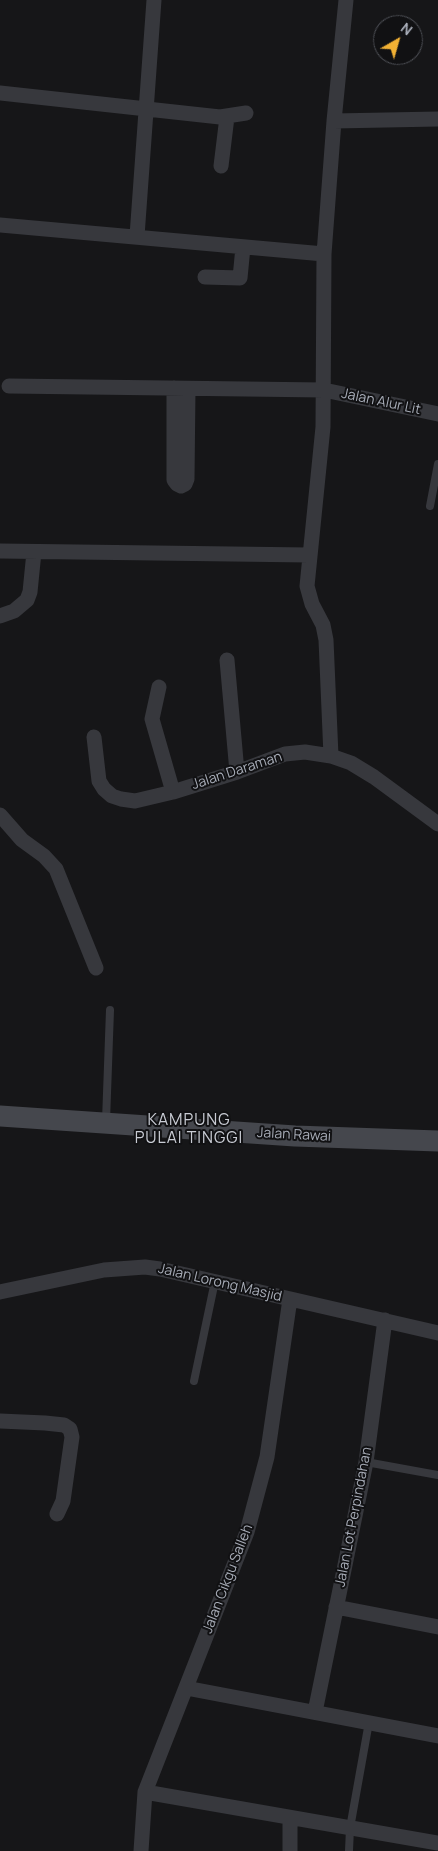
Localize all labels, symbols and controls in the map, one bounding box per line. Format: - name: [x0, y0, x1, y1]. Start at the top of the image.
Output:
- north arrow: [373, 15, 423, 65]
- text: N: [397, 18, 417, 39]
- street label: Jalan Alur Lit: [340, 385, 422, 419]
- street label: Jalan Daraman: [190, 748, 284, 794]
- district label: KAMPUNG PULAI TINGGI: [133, 1111, 245, 1149]
- street label: Jalan Rawai: [257, 1125, 331, 1145]
- street label: Jalan Lorong Masjid: [157, 1261, 283, 1305]
- street label: Jalan Lot Perpindahan: [332, 1446, 376, 1588]
- street label: Jalan Cikgu Salleh: [199, 1522, 257, 1636]

